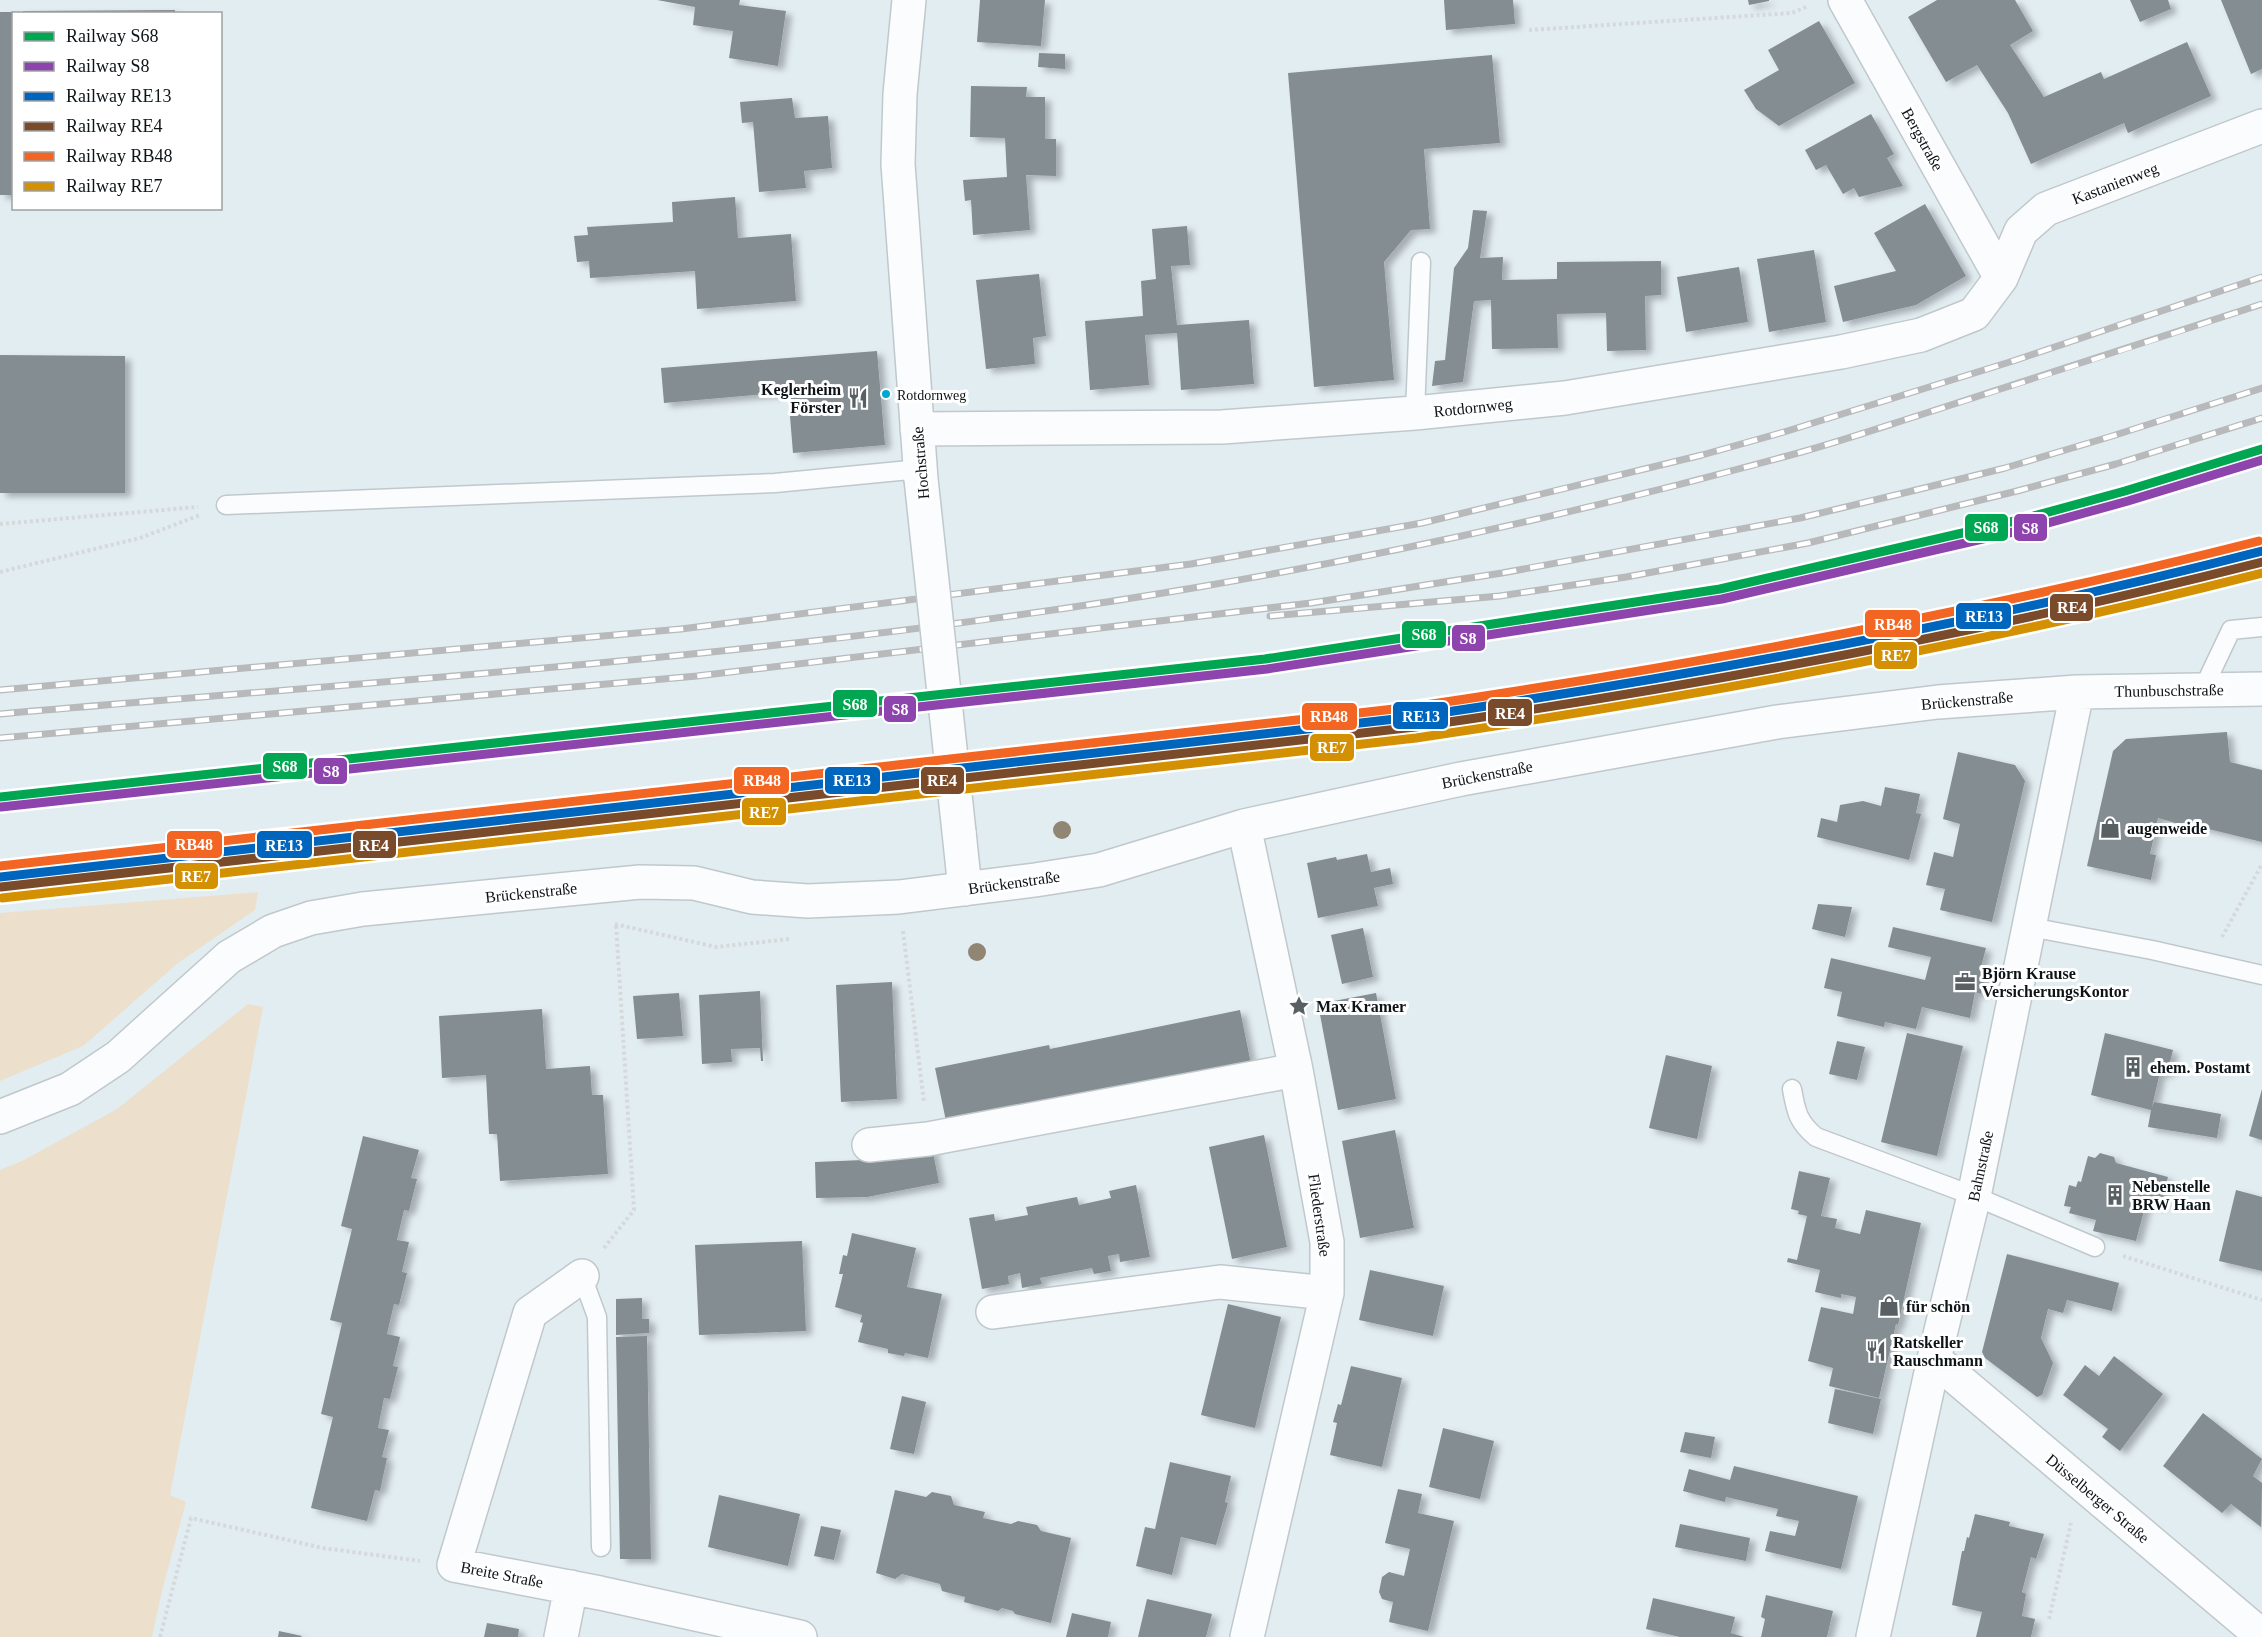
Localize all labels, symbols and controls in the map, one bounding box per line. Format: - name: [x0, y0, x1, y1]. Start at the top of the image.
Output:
- legend: [12, 12, 222, 210]
- text: Railway S68: [66, 26, 159, 46]
- text: Railway S8: [66, 56, 150, 76]
- text: Railway RE13: [66, 86, 172, 106]
- street label: Bergstraße: [1898, 105, 1947, 174]
- text: Railway RE4: [66, 116, 163, 136]
- text: Railway RB48: [66, 146, 173, 166]
- street label: Kastanienweg: [2070, 159, 2161, 209]
- text: Railway RE7: [66, 176, 163, 196]
- place label: Keglerheim Förster: [761, 381, 842, 416]
- restaurant icon: Keglerheim Förster: [846, 386, 870, 410]
- marker: Rotdornweg: [880, 388, 892, 400]
- place label: Rotdornweg: [897, 388, 966, 403]
- street label: Rotdornweg: [1433, 395, 1513, 421]
- street label: Hochstraße: [909, 426, 932, 500]
- line badge: S68: [1964, 513, 2009, 542]
- line badge: S8: [2013, 513, 2048, 542]
- text: S68: [1974, 519, 1998, 536]
- text: S8: [2022, 520, 2038, 537]
- line badge: RE4: [2049, 593, 2094, 622]
- text: RE4: [2057, 599, 2087, 616]
- line badge: RE13: [1955, 602, 2012, 630]
- text: RE13: [1965, 608, 2003, 625]
- line badge: RB48: [1864, 609, 1921, 638]
- text: RB48: [1874, 616, 1912, 633]
- line badge: S68: [1401, 620, 1447, 649]
- line badge: S8: [1451, 624, 1486, 652]
- text: S68: [1412, 626, 1436, 643]
- text: S8: [1460, 630, 1476, 647]
- line badge: RE7: [1873, 641, 1918, 670]
- text: RE7: [1881, 647, 1911, 664]
- street label: Thunbuschstraße: [2114, 681, 2224, 700]
- street label: Brückenstraße: [1920, 688, 2014, 713]
- line badge: S68: [832, 689, 878, 718]
- line badge: S8: [883, 695, 917, 723]
- text: S68: [843, 696, 867, 713]
- line badge: RE4: [1487, 698, 1533, 727]
- text: S8: [892, 701, 908, 718]
- line badge: RE13: [1392, 701, 1449, 730]
- line badge: RB48: [1301, 702, 1358, 731]
- text: RE4: [1495, 705, 1525, 722]
- text: RB48: [1310, 708, 1348, 725]
- text: RE13: [1402, 708, 1440, 725]
- line badge: RE7: [1309, 733, 1355, 762]
- text: RE7: [1317, 739, 1347, 756]
- line badge: S68: [262, 752, 308, 780]
- line badge: S8: [313, 757, 348, 785]
- street label: Brückenstraße: [1440, 757, 1534, 792]
- text: S68: [273, 758, 297, 775]
- text: S8: [323, 763, 339, 780]
- line badge: RB48: [733, 766, 790, 795]
- line badge: RE13: [824, 766, 881, 795]
- line badge: RE4: [920, 766, 965, 795]
- text: RB48: [743, 772, 781, 789]
- text: RE13: [833, 772, 871, 789]
- text: RE4: [927, 772, 957, 789]
- line badge: RE7: [741, 797, 787, 826]
- text: RE7: [749, 804, 779, 821]
- shop icon: augenweide: [2098, 816, 2122, 840]
- place label: augenweide: [2127, 820, 2207, 838]
- line badge: RB48: [166, 830, 223, 859]
- line badge: RE13: [256, 830, 313, 859]
- line badge: RE4: [352, 830, 397, 859]
- text: RB48: [175, 836, 213, 853]
- text: RE13: [265, 837, 303, 854]
- text: RE4: [359, 837, 389, 854]
- line badge: RE7: [174, 862, 219, 890]
- text: RE7: [181, 868, 211, 885]
- street label: Brückenstraße: [967, 868, 1061, 897]
- street label: Brückenstraße: [484, 879, 578, 906]
- place label: Björn Krause VersicherungsKontor: [1982, 965, 2129, 1001]
- office icon: Björn Krause VersicherungsKontor: [1953, 970, 1977, 994]
- place icon: Max Kramer: [1287, 994, 1311, 1018]
- place label: Max Kramer: [1316, 998, 1406, 1015]
- building icon: ehem. Postamt: [2121, 1055, 2145, 1079]
- place label: ehem. Postamt: [2150, 1059, 2251, 1076]
- street label: Bahnstraße: [1965, 1129, 1996, 1203]
- street label: Fliederstraße: [1305, 1173, 1334, 1258]
- place label: Nebenstelle BRW Haan: [2132, 1178, 2211, 1213]
- building icon: Nebenstelle BRW Haan: [2103, 1183, 2127, 1207]
- shop icon: für schön: [1877, 1294, 1901, 1318]
- place label: für schön: [1906, 1298, 1970, 1315]
- place label: Ratskeller Rauschmann: [1893, 1334, 1983, 1369]
- restaurant icon: Ratskeller Rauschmann: [1864, 1339, 1888, 1363]
- street label: Düsselberger Straße: [2042, 1450, 2153, 1547]
- street label: Breite Straße: [459, 1558, 545, 1591]

